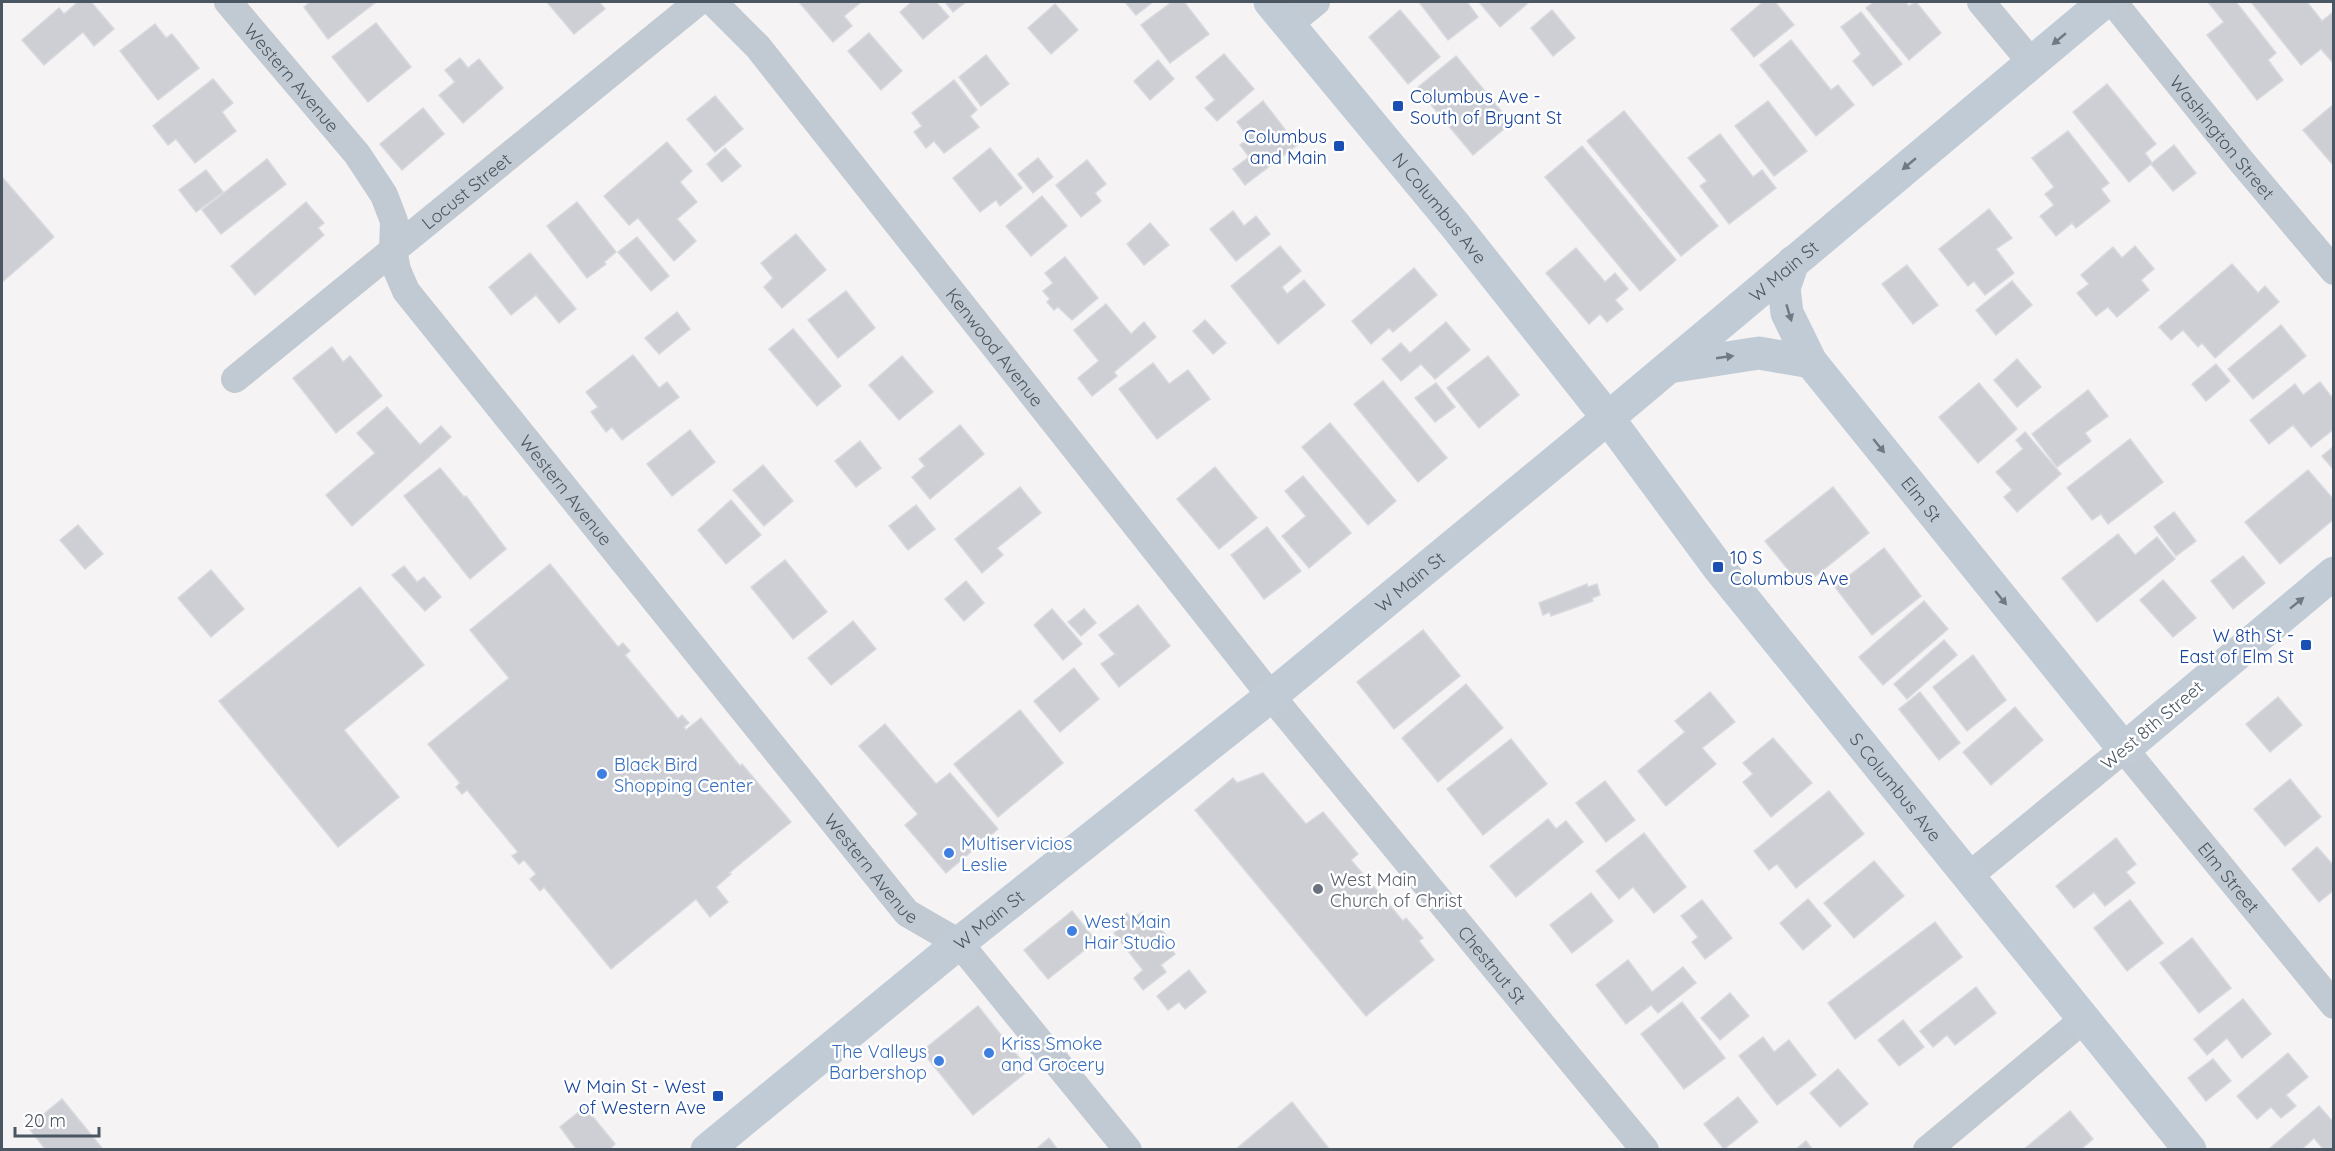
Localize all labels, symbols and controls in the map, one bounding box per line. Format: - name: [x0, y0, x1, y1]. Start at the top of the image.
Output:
- street label: Western Avenue: [239, 18, 345, 137]
- one-way arrow: [2051, 32, 2067, 45]
- street label: Washington Street: [2165, 70, 2280, 204]
- place label: Columbus Ave - South of Bryant St: [1410, 85, 1562, 129]
- marker: Columbus Ave - South of Bryant St: [1391, 99, 1405, 113]
- place label: Columbus and Main: [1244, 125, 1327, 169]
- marker: Columbus and Main: [1332, 139, 1346, 153]
- street label: Locust Street: [417, 148, 516, 234]
- street label: N Columbus Ave: [1388, 148, 1492, 268]
- one-way arrow: [1902, 157, 1917, 170]
- street label: W Main St: [1744, 235, 1823, 306]
- street label: Kenwood Avenue: [941, 283, 1049, 411]
- one-way arrow: [1785, 304, 1794, 322]
- one-way arrow: [1716, 352, 1735, 362]
- street label: Western Avenue: [515, 430, 618, 550]
- one-way arrow: [1872, 438, 1885, 453]
- street label: Elm St: [1896, 472, 1947, 526]
- street label: W Main St: [1370, 546, 1449, 617]
- place label: 10 S Columbus Ave: [1730, 546, 1849, 590]
- marker: 10 S Columbus Ave: [1711, 560, 1725, 574]
- one-way arrow: [1994, 590, 2007, 605]
- one-way arrow: [2289, 597, 2304, 610]
- place label: W 8th St - East of Elm St: [2179, 624, 2294, 668]
- marker: W 8th St - East of Elm St: [2299, 638, 2313, 652]
- street label: West 8th Street: [2096, 675, 2208, 775]
- street label: S Columbus Ave: [1845, 728, 1947, 846]
- place label: Black Bird Shopping Center: [614, 753, 753, 797]
- marker: Black Bird Shopping Center: [595, 767, 609, 781]
- street label: Western Avenue: [820, 808, 922, 928]
- place label: Multiservicios Leslie: [961, 832, 1072, 876]
- street label: Elm Street: [2193, 837, 2265, 917]
- marker: Multiservicios Leslie: [942, 846, 956, 860]
- place label: West Main Church of Christ: [1330, 868, 1463, 912]
- marker: West Main Church of Christ: [1311, 882, 1325, 896]
- street label: W Main St: [949, 885, 1029, 954]
- place label: West Main Hair Studio: [1084, 910, 1176, 954]
- street label: Chestnut St: [1453, 921, 1531, 1009]
- marker: West Main Hair Studio: [1065, 924, 1079, 938]
- place label: Kriss Smoke and Grocery: [1001, 1032, 1105, 1076]
- place label: The Valleys Barbershop: [829, 1040, 927, 1084]
- marker: Kriss Smoke and Grocery: [982, 1046, 996, 1060]
- marker: The Valleys Barbershop: [932, 1054, 946, 1068]
- place label: W Main St - West of Western Ave: [564, 1075, 706, 1119]
- marker: W Main St - West of Western Ave: [711, 1089, 725, 1103]
- scale bar: [15, 1100, 99, 1138]
- text: 20 m: [24, 1109, 66, 1132]

